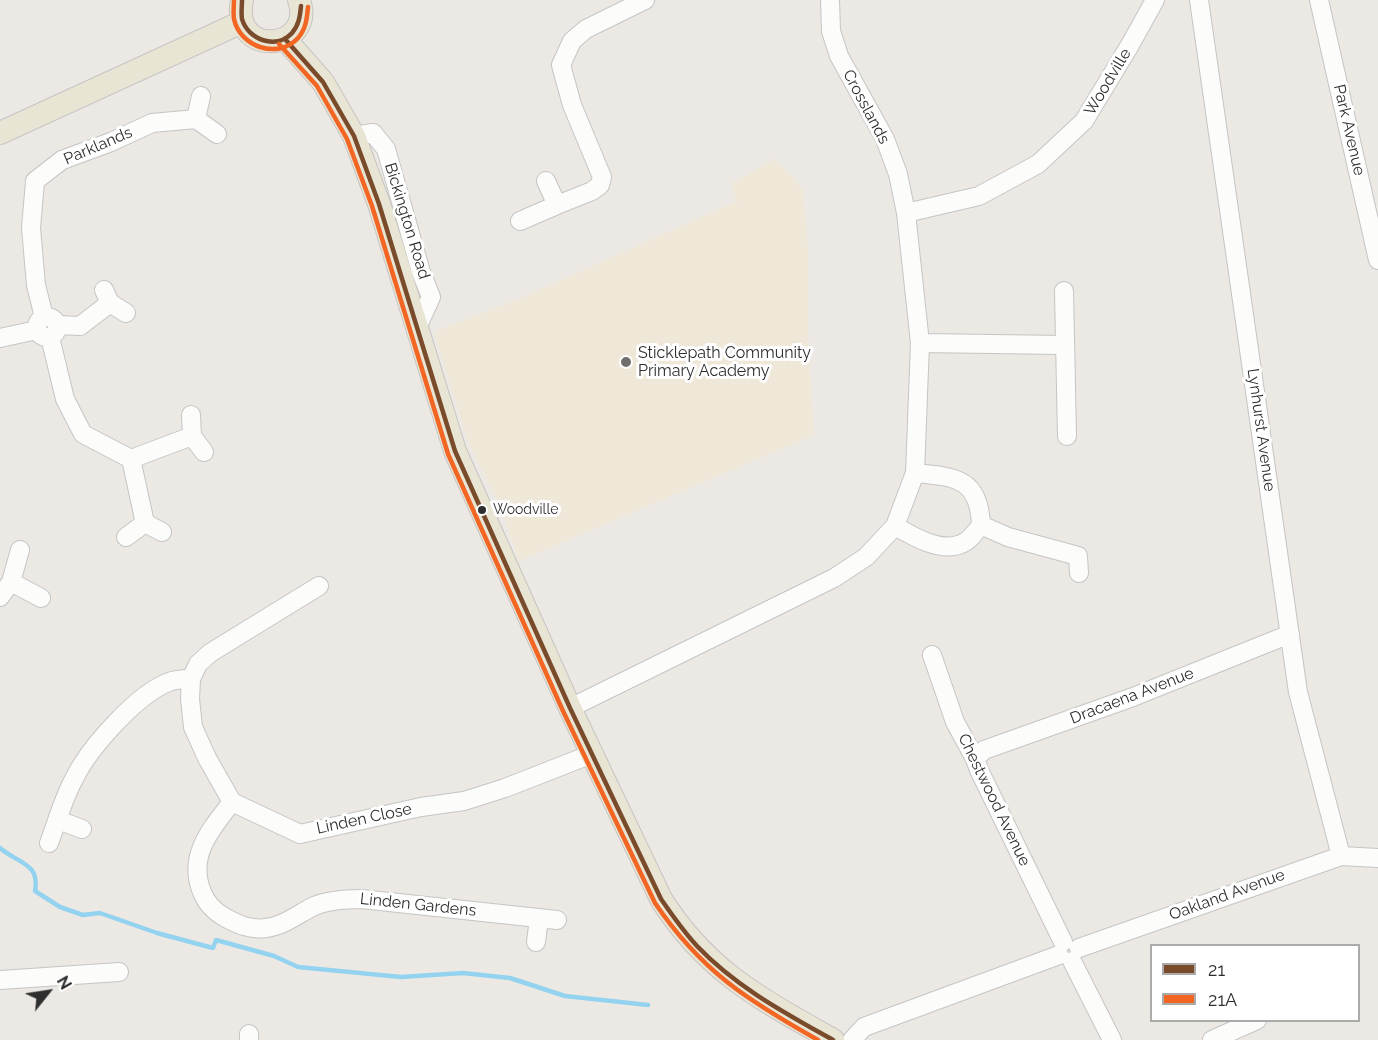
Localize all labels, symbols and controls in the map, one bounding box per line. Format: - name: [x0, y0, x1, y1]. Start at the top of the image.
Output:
- street label: Woodville: [1081, 45, 1135, 119]
- street label: Crosslands: [838, 67, 894, 147]
- street label: Park Avenue: [1329, 83, 1369, 177]
- street label: Parklands: [61, 123, 135, 169]
- street label: Bickington Road: [380, 161, 434, 281]
- place label: Sticklepath Community Primary Academy: [638, 343, 811, 381]
- marker: Sticklepath Community Primary Academy: [619, 355, 633, 369]
- street label: Lynhurst Avenue: [1243, 367, 1279, 493]
- place label: Woodville: [493, 502, 558, 518]
- marker: Woodville: [476, 504, 488, 516]
- street label: Dracaena Avenue: [1067, 664, 1197, 728]
- street label: Chestwood Avenue: [954, 731, 1034, 869]
- street label: Linden Close: [315, 800, 413, 838]
- street label: Oakland Avenue: [1167, 865, 1287, 925]
- street label: Linden Gardens: [359, 889, 477, 921]
- legend: [1150, 944, 1360, 1022]
- text: 21: [1208, 959, 1225, 980]
- north arrow: [18, 962, 78, 1022]
- text: N: [53, 973, 75, 993]
- text: 21A: [1208, 989, 1237, 1010]

